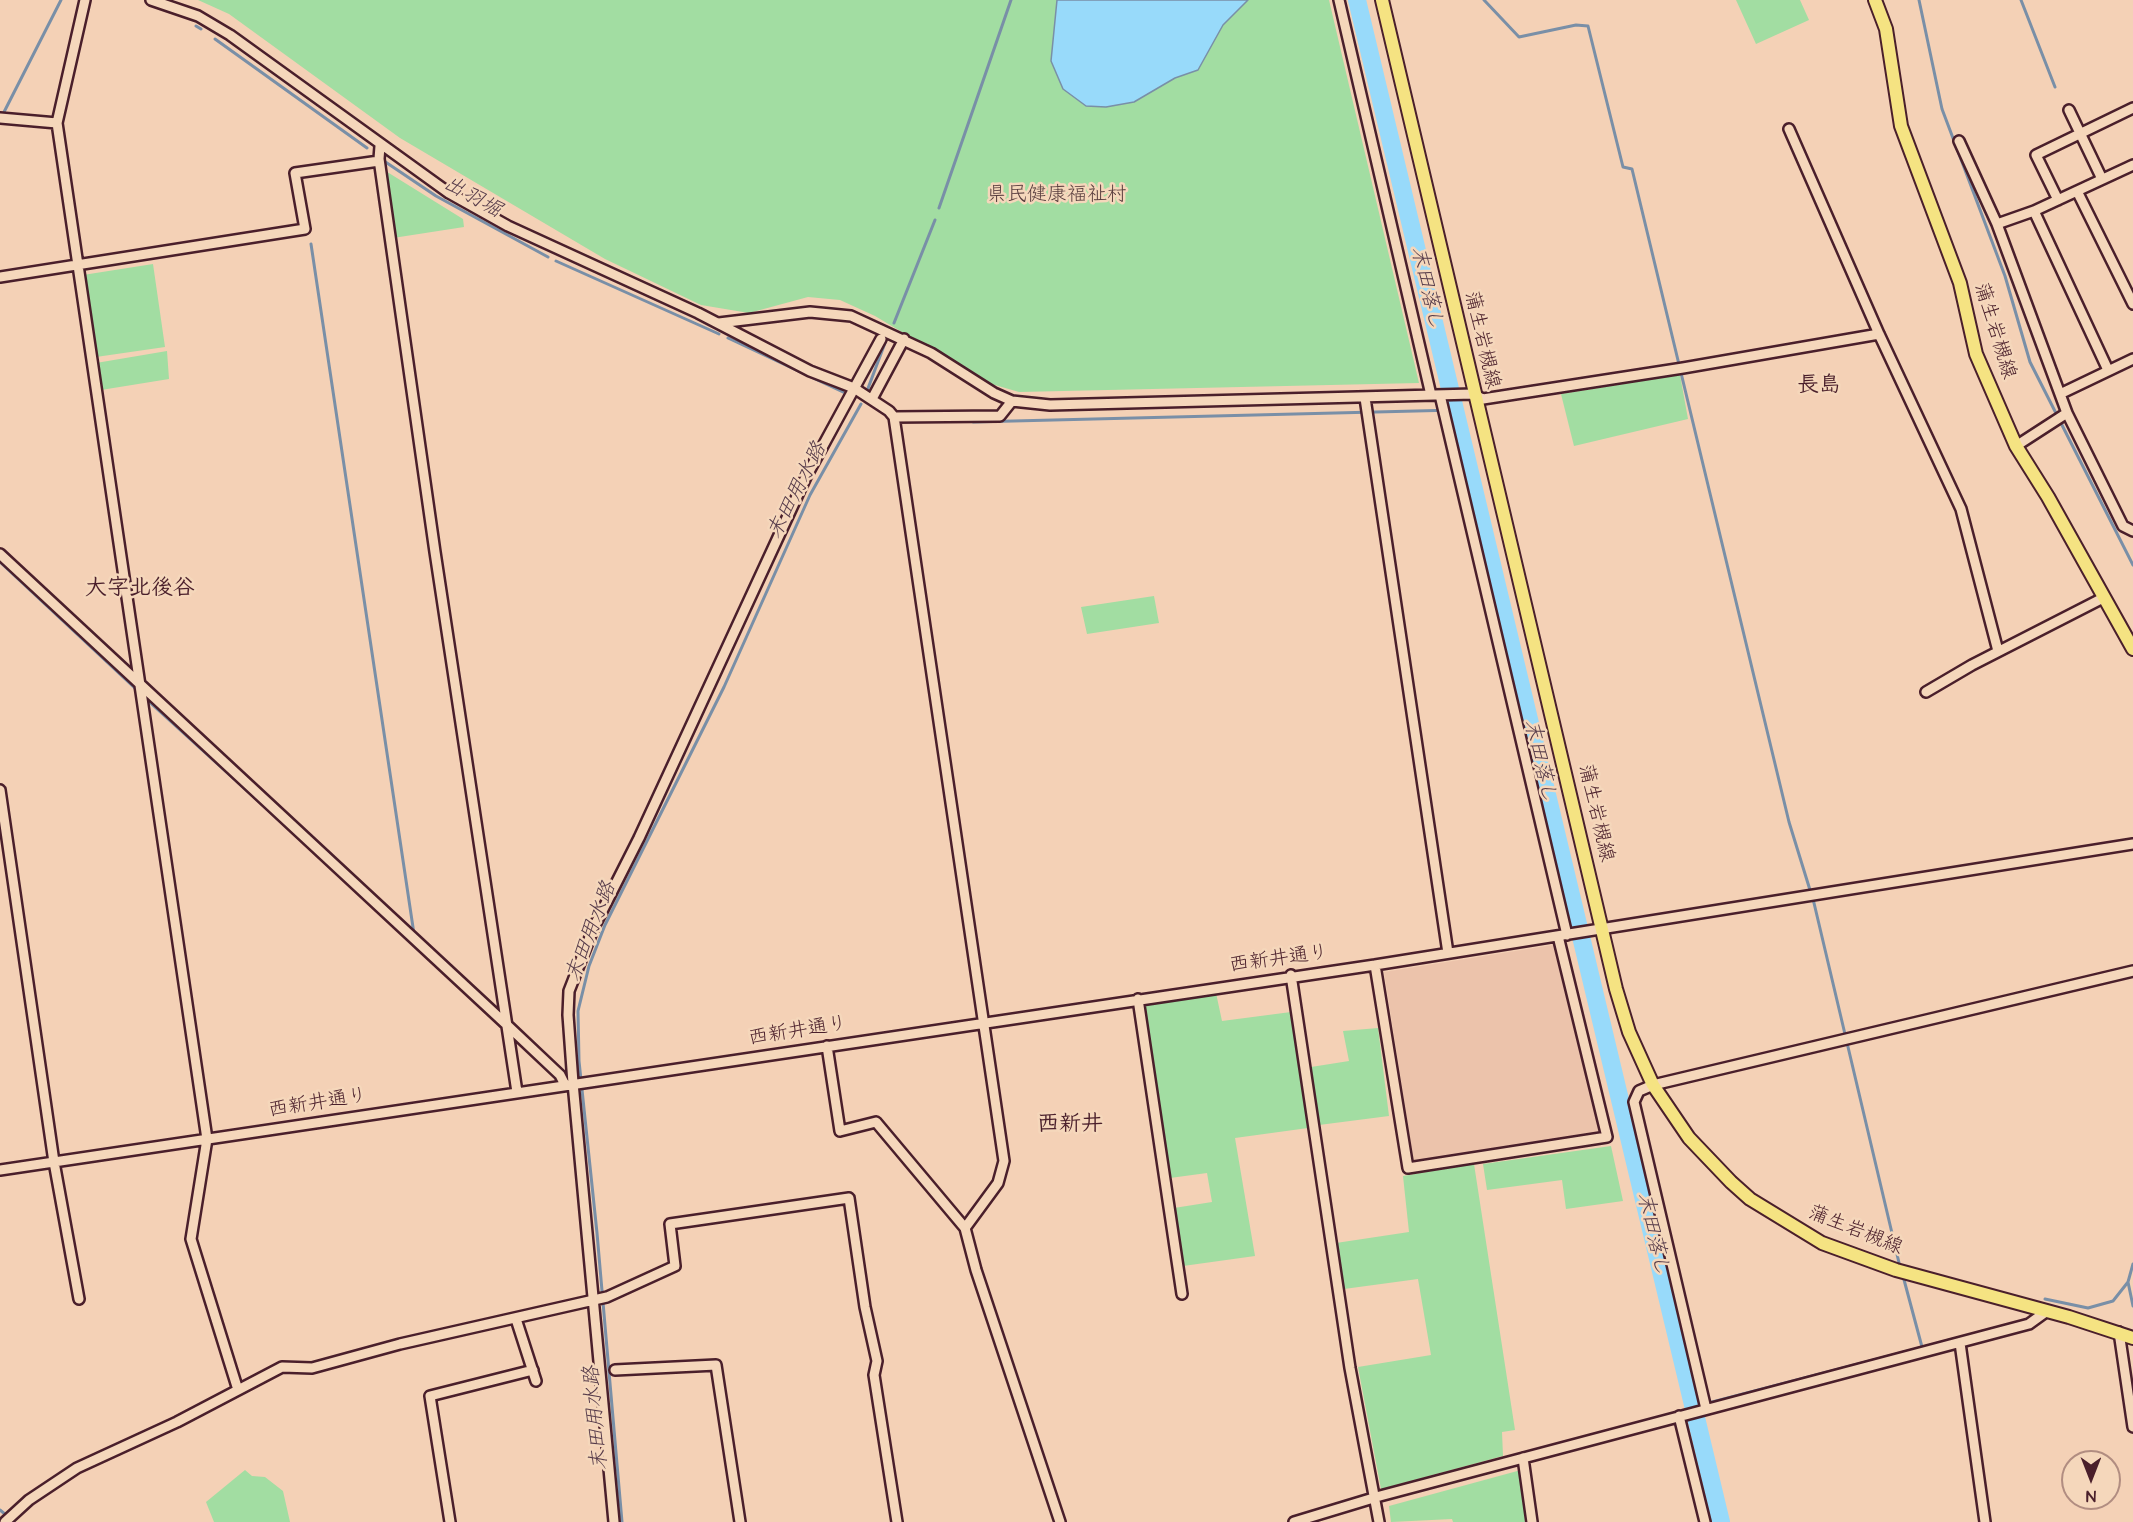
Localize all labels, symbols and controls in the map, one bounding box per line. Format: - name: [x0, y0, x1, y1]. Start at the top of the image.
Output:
- water label: 出羽堀: [438, 172, 506, 224]
- park label: 県民健康福祉村: [987, 184, 1127, 208]
- water label: 末田落し: [1404, 244, 1448, 332]
- street label: 蒲生岩槻線: [1968, 280, 2020, 382]
- street label: 蒲生岩槻線: [1458, 289, 1504, 391]
- district label: 長島: [1797, 373, 1841, 399]
- water label: 末田用水路: [763, 439, 833, 543]
- district label: 大字北後谷: [85, 576, 195, 602]
- water label: 末田落し: [1517, 717, 1561, 805]
- street label: 蒲生岩槻線: [1572, 762, 1618, 864]
- water label: 末田用水路: [561, 878, 623, 986]
- street label: 西新井通り: [1228, 941, 1330, 979]
- street label: 西新井通り: [747, 1012, 849, 1052]
- street label: 西新井通り: [267, 1084, 369, 1124]
- district label: 西新井: [1037, 1112, 1103, 1138]
- water label: 末田落し: [1630, 1190, 1674, 1278]
- street label: 蒲生岩槻線: [1804, 1201, 1906, 1261]
- water label: 末田用水路: [580, 1365, 614, 1471]
- north arrow: [2061, 1450, 2121, 1510]
- text: N: [2086, 1485, 2096, 1507]

